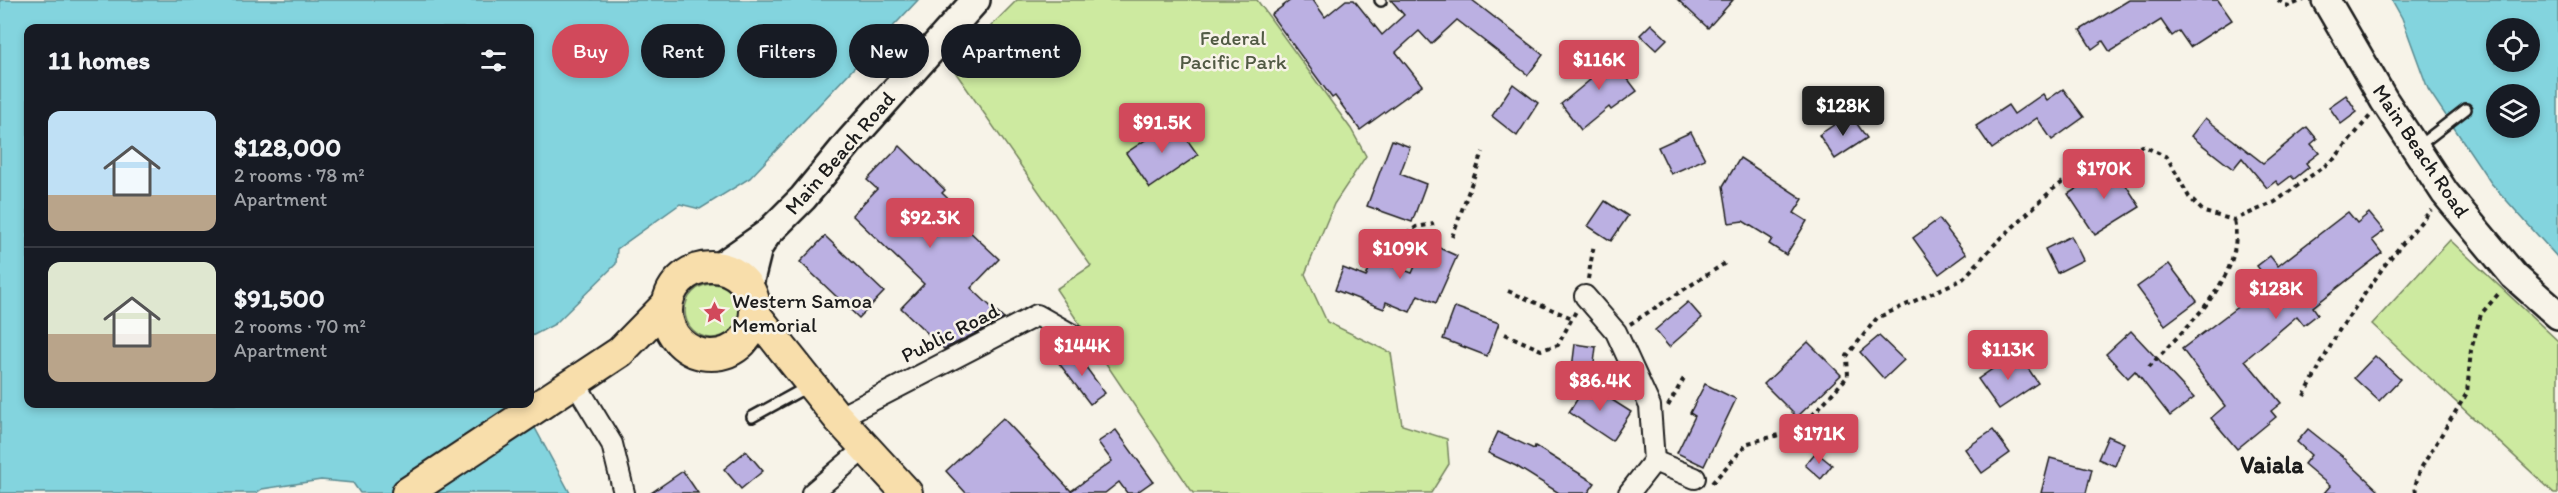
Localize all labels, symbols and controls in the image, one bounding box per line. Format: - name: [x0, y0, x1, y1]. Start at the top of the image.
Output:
- map controls: [2486, 18, 2540, 138]
- button: locate: [2486, 18, 2540, 72]
- chip: Buy: [552, 24, 629, 78]
- chip: Rent: [641, 24, 725, 78]
- chip: Filters: [737, 24, 837, 78]
- chip: New: [849, 24, 929, 78]
- chip: Apartment: [941, 24, 1081, 78]
- park label: Federal Pacific Park: [1179, 25, 1287, 74]
- pin: $116K: [1557, 40, 1641, 91]
- text: 11 homes: [48, 44, 150, 76]
- icon: filters: [477, 44, 510, 77]
- text: $116K: [1573, 47, 1625, 71]
- street label: Main Beach Road: [2368, 79, 2475, 222]
- button: layers: [2486, 84, 2540, 138]
- street label: Main Beach Road: [779, 86, 900, 219]
- pin: $128K: [1801, 86, 1885, 137]
- text: $128K: [1816, 93, 1870, 117]
- pin: $91.5K: [1113, 103, 1211, 154]
- text: $91.5K: [1133, 110, 1191, 134]
- text: $128,000: [234, 131, 341, 163]
- icon: home: [96, 135, 168, 207]
- pin: $170K: [2062, 149, 2146, 200]
- text: $170K: [2077, 156, 2131, 180]
- text: 2 rooms · 78 m²: [234, 163, 365, 187]
- text: Apartment: [234, 187, 327, 211]
- pin: $92.3K: [881, 198, 979, 249]
- text: $92.3K: [900, 205, 960, 229]
- pin: $109K: [1358, 229, 1442, 280]
- text: $109K: [1373, 236, 1427, 260]
- pin: $128K: [2234, 269, 2318, 320]
- text: $128K: [2249, 276, 2303, 300]
- text: $91,500: [234, 282, 325, 314]
- icon: home: [96, 286, 168, 358]
- place label: Western Samoa Memorial: [732, 288, 872, 337]
- street label: Public Road: [897, 297, 1003, 368]
- place icon: Western Samoa Memorial: [701, 300, 727, 326]
- text: 2 rooms · 70 m²: [234, 314, 366, 338]
- pin: $144K: [1040, 326, 1124, 377]
- pin: $113K: [1966, 330, 2050, 381]
- text: $144K: [1054, 333, 1110, 357]
- text: $113K: [1982, 337, 2034, 361]
- text: Apartment: [234, 338, 327, 362]
- pin: $86.4K: [1551, 361, 1649, 412]
- text: $86.4K: [1569, 368, 1631, 392]
- pin: $171K: [1777, 414, 1861, 465]
- text: $171K: [1793, 421, 1845, 445]
- district label: Vaiala: [2240, 450, 2304, 479]

